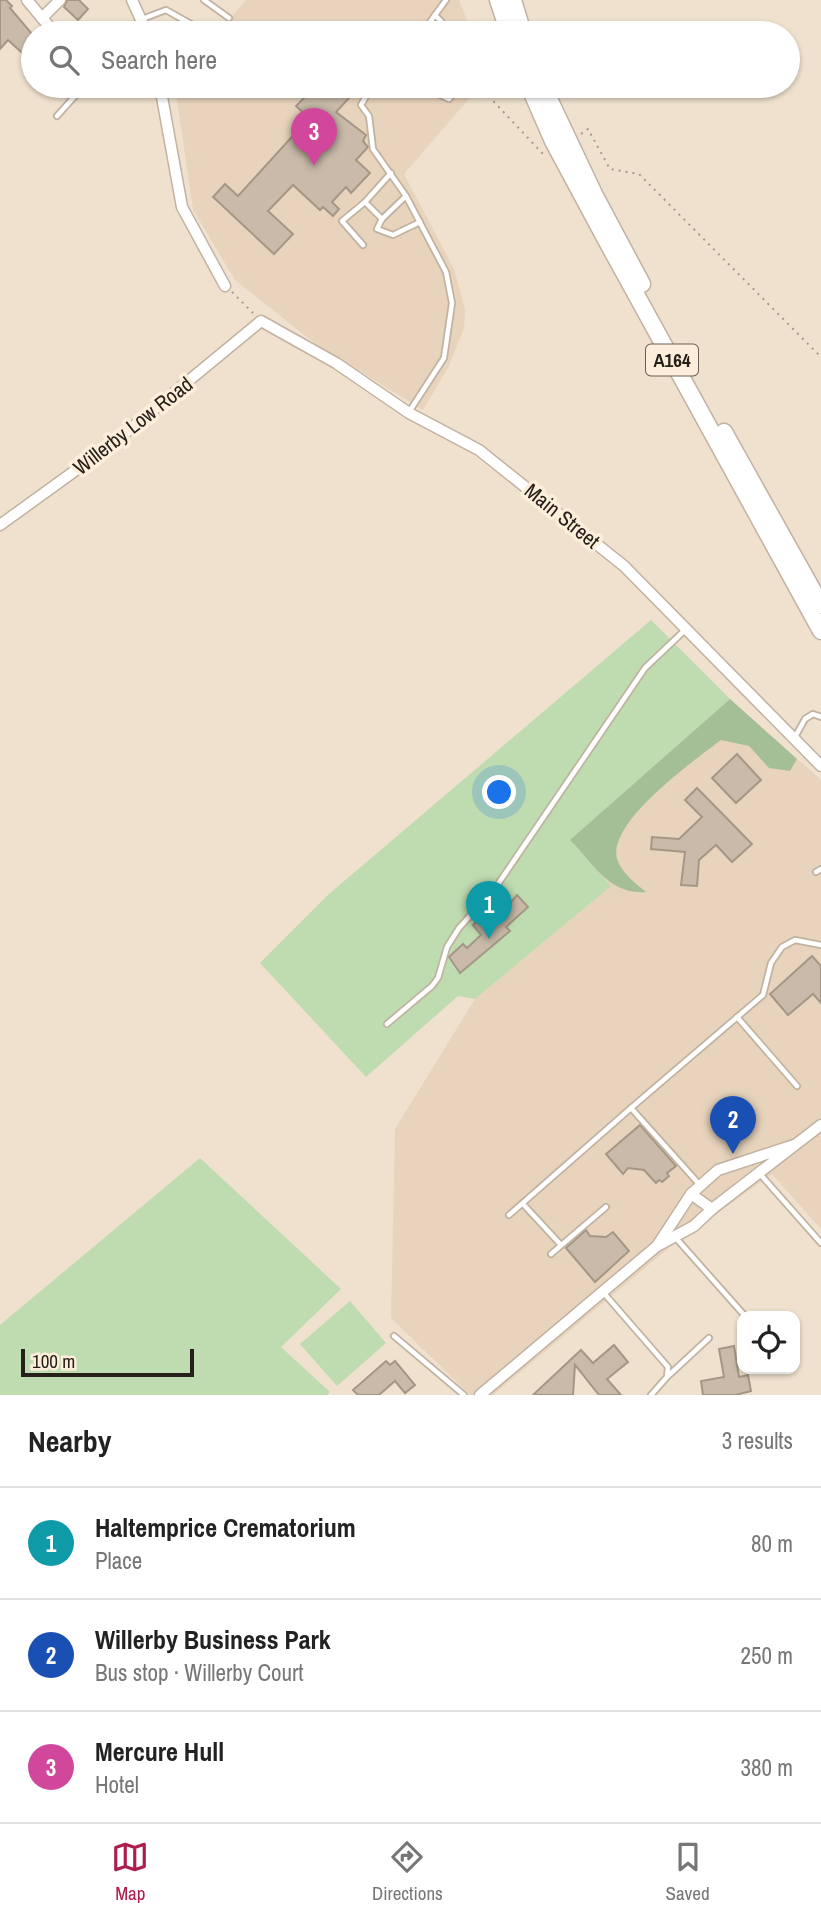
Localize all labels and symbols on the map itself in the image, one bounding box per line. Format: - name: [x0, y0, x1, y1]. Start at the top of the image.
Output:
- pin: 3: [291, 108, 337, 166]
- road number: A164: [646, 344, 698, 376]
- street label: Willerby Low Road: [67, 370, 199, 482]
- street label: Main Street: [519, 476, 606, 555]
- your location: [482, 775, 516, 809]
- pin: 1: [466, 881, 512, 939]
- pin: 2: [710, 1096, 756, 1154]
- scale bar: [21, 1346, 194, 1378]

